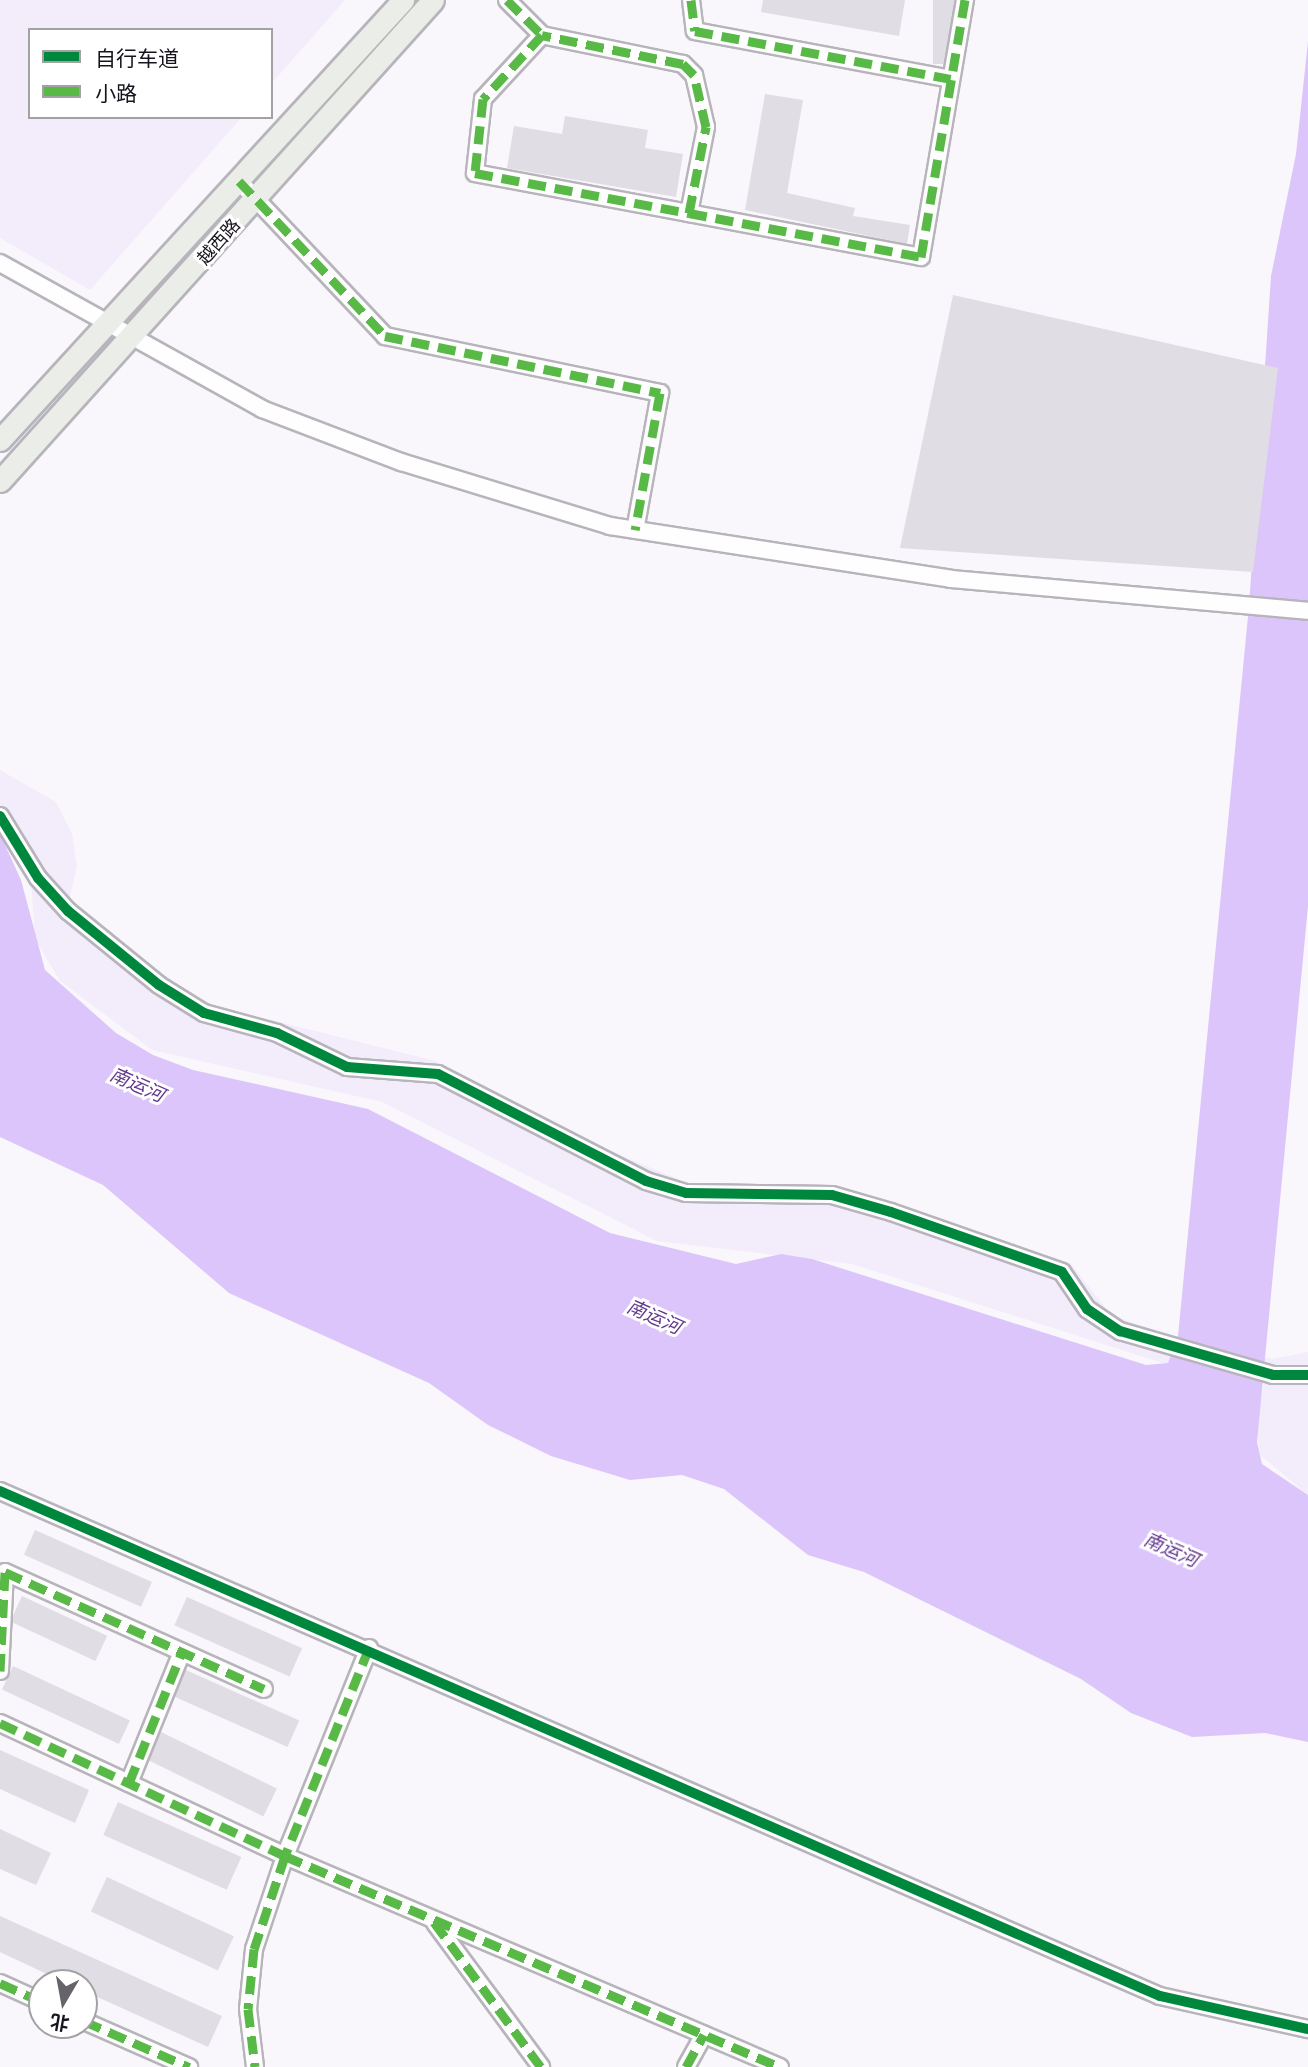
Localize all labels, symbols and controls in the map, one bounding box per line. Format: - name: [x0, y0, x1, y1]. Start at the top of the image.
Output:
- legend: [28, 28, 273, 119]
- text: 自行车道: [95, 45, 179, 71]
- text: 小路: [95, 80, 137, 106]
- street label: 越西路: [193, 215, 245, 269]
- water label: 南运河: [106, 1063, 168, 1107]
- water label: 南运河: [623, 1295, 685, 1339]
- water label: 南运河: [1140, 1528, 1202, 1572]
- north arrow: [28, 1969, 98, 2039]
- text: 北: [48, 2009, 71, 2036]

